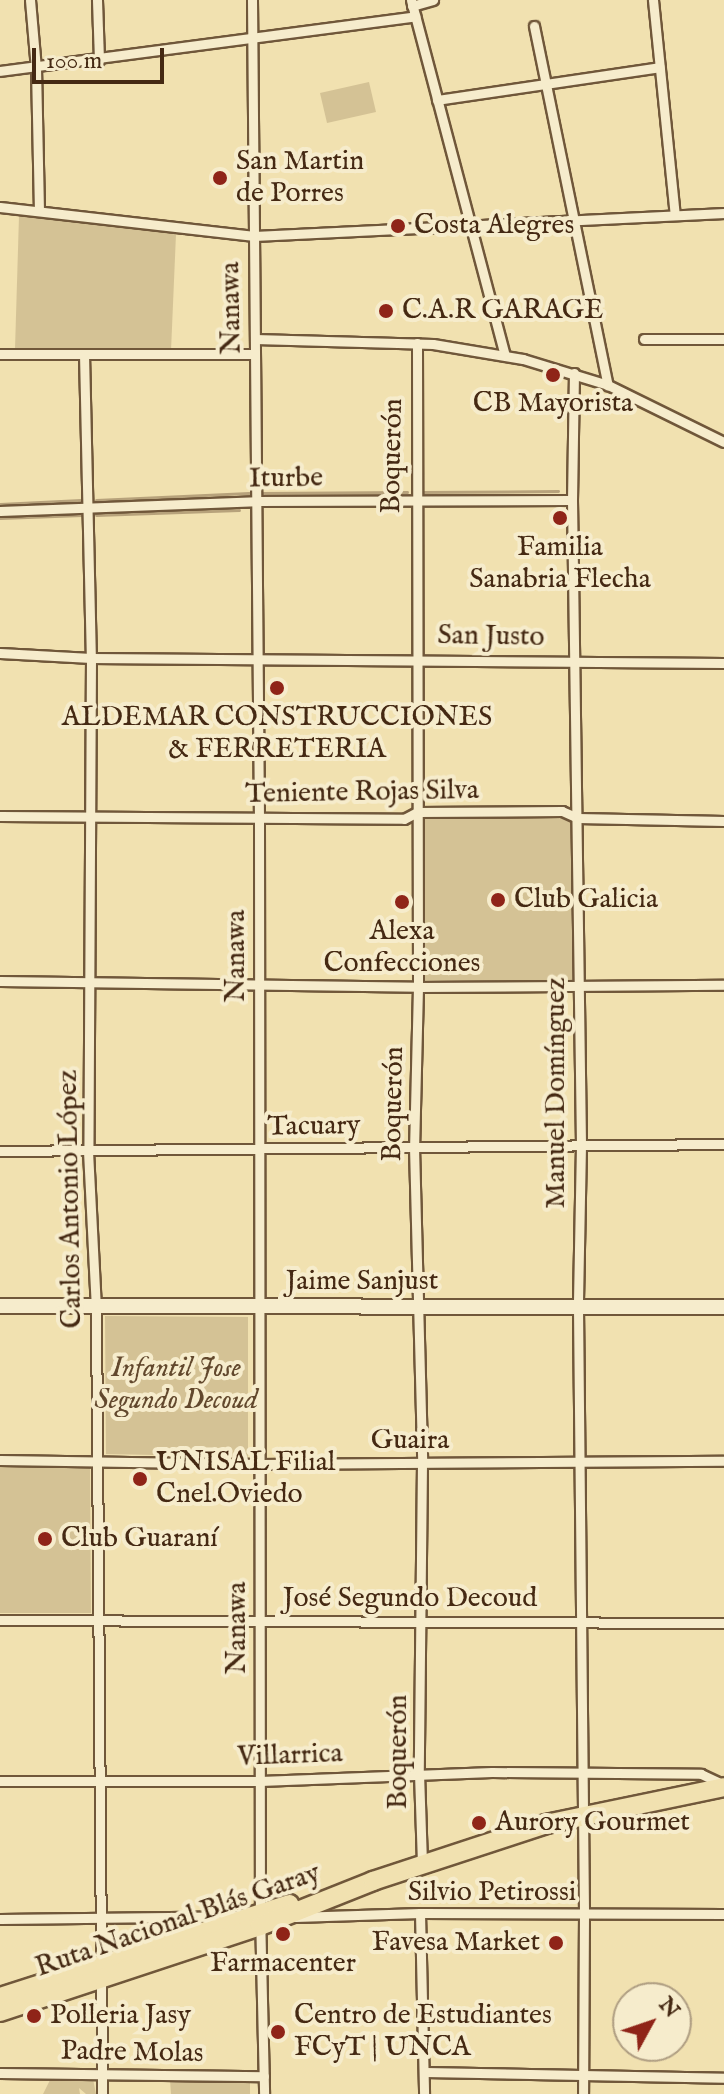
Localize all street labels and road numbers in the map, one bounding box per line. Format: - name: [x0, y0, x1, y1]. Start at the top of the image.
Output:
- street label: Nanawa: [214, 261, 250, 355]
- street label: Boquerón: [375, 398, 411, 514]
- street label: Iturbe: [249, 462, 323, 496]
- street label: San Justo: [437, 619, 545, 655]
- street label: Teniente Rojas Silva: [245, 774, 479, 812]
- street label: Nanawa: [220, 910, 254, 1002]
- street label: Manuel Domínguez: [540, 977, 574, 1209]
- street label: Boquerón: [376, 1046, 412, 1162]
- street label: Carlos Antonio López: [52, 1069, 90, 1329]
- street label: Tacuary: [267, 1109, 361, 1145]
- street label: Jaime Sanjust: [286, 1265, 438, 1299]
- street label: Guaira: [371, 1424, 449, 1458]
- street label: Nanawa: [221, 1582, 255, 1674]
- street label: José Segundo Decoud: [283, 1582, 537, 1616]
- street label: Boquerón: [382, 1694, 416, 1810]
- street label: Villarrica: [237, 1737, 343, 1775]
- street label: Ruta Nacional Blás Garay: [31, 1856, 325, 1986]
- street label: Silvio Petirossi: [408, 1876, 576, 1910]
- street label: Padre Molas: [60, 2035, 204, 2071]

